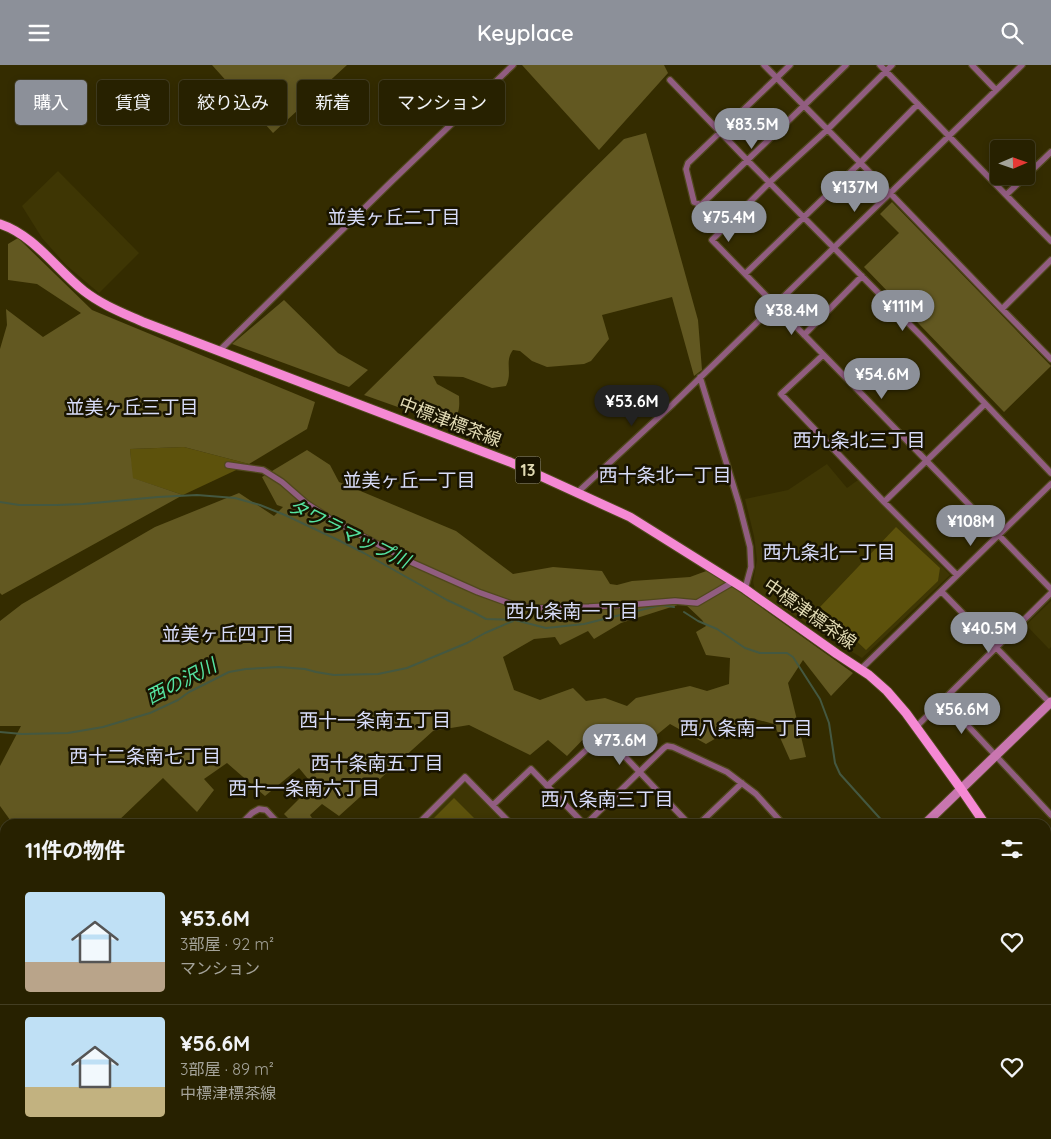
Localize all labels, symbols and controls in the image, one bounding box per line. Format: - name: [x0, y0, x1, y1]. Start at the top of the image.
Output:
- icon: menu: [25, 19, 53, 47]
- text: Keyplace: [477, 19, 574, 47]
- icon: search: [998, 19, 1026, 47]
- chip: 購入: [15, 80, 87, 125]
- chip: 賃貸: [97, 80, 169, 125]
- chip: 絞り込み: [179, 80, 287, 125]
- chip: 新着: [297, 80, 369, 125]
- chip: マンション: [379, 80, 505, 125]
- pin: ¥83.5M: [711, 107, 793, 150]
- text: ¥83.5M: [725, 114, 779, 134]
- north arrow: [990, 140, 1035, 185]
- map controls: [990, 140, 1035, 185]
- pin: ¥137M: [820, 171, 890, 213]
- text: ¥137M: [832, 177, 878, 197]
- pin: ¥75.4M: [688, 201, 770, 243]
- district label: 並美ヶ丘二丁目: [327, 205, 461, 229]
- text: ¥75.4M: [703, 207, 755, 227]
- pin: ¥111M: [868, 289, 938, 332]
- pin: ¥38.4M: [751, 293, 833, 336]
- text: ¥111M: [882, 296, 924, 316]
- text: ¥38.4M: [766, 300, 818, 320]
- pin: ¥54.6M: [841, 357, 923, 400]
- text: ¥54.6M: [855, 364, 909, 384]
- pin: ¥53.6M: [591, 385, 673, 427]
- street label: 中標津標茶線: [396, 391, 505, 452]
- text: ¥53.6M: [605, 391, 659, 411]
- district label: 並美ヶ丘三丁目: [65, 395, 199, 419]
- district label: 西九条北三丁目: [792, 428, 926, 452]
- road number: 13: [516, 457, 540, 483]
- district label: 西十条北一丁目: [598, 463, 732, 487]
- district label: 並美ヶ丘一丁目: [342, 468, 476, 492]
- water label: タワラマップ川: [284, 493, 416, 574]
- pin: ¥108M: [936, 505, 1006, 547]
- text: ¥108M: [947, 511, 995, 531]
- district label: 西九条北一丁目: [762, 540, 896, 564]
- street label: 中標津標茶線: [759, 573, 861, 654]
- district label: 西九条南一丁目: [505, 599, 639, 623]
- pin: ¥40.5M: [948, 611, 1030, 654]
- text: ¥40.5M: [961, 618, 1017, 638]
- district label: 並美ヶ丘四丁目: [161, 622, 295, 646]
- water label: 西の沢川: [142, 652, 222, 709]
- pin: ¥56.6M: [921, 693, 1003, 735]
- text: ¥56.6M: [935, 699, 989, 719]
- district label: 西十一条南五丁目: [299, 708, 451, 732]
- district label: 西八条南一丁目: [679, 716, 813, 740]
- pin: ¥73.6M: [579, 723, 661, 766]
- text: ¥73.6M: [594, 730, 646, 750]
- district label: 西十二条南七丁目: [69, 744, 221, 768]
- district label: 西十条南五丁目: [310, 751, 444, 775]
- district label: 西十一条南六丁目: [228, 776, 380, 800]
- district label: 西八条南三丁目: [540, 787, 674, 811]
- icon: filters: [998, 835, 1026, 863]
- text: 11件の物件: [25, 837, 125, 863]
- text: ¥53.6M: [180, 905, 250, 931]
- icon: home: [65, 912, 125, 972]
- icon: heart: [998, 928, 1026, 956]
- text: 3部屋 · 92 m²: [180, 934, 274, 954]
- text: マンション: [180, 958, 260, 978]
- text: ¥56.6M: [180, 1030, 250, 1056]
- icon: home: [65, 1037, 125, 1097]
- icon: heart: [998, 1053, 1026, 1081]
- text: 3部屋 · 89 m²: [180, 1059, 274, 1079]
- text: 中標津標茶線: [180, 1083, 276, 1103]

